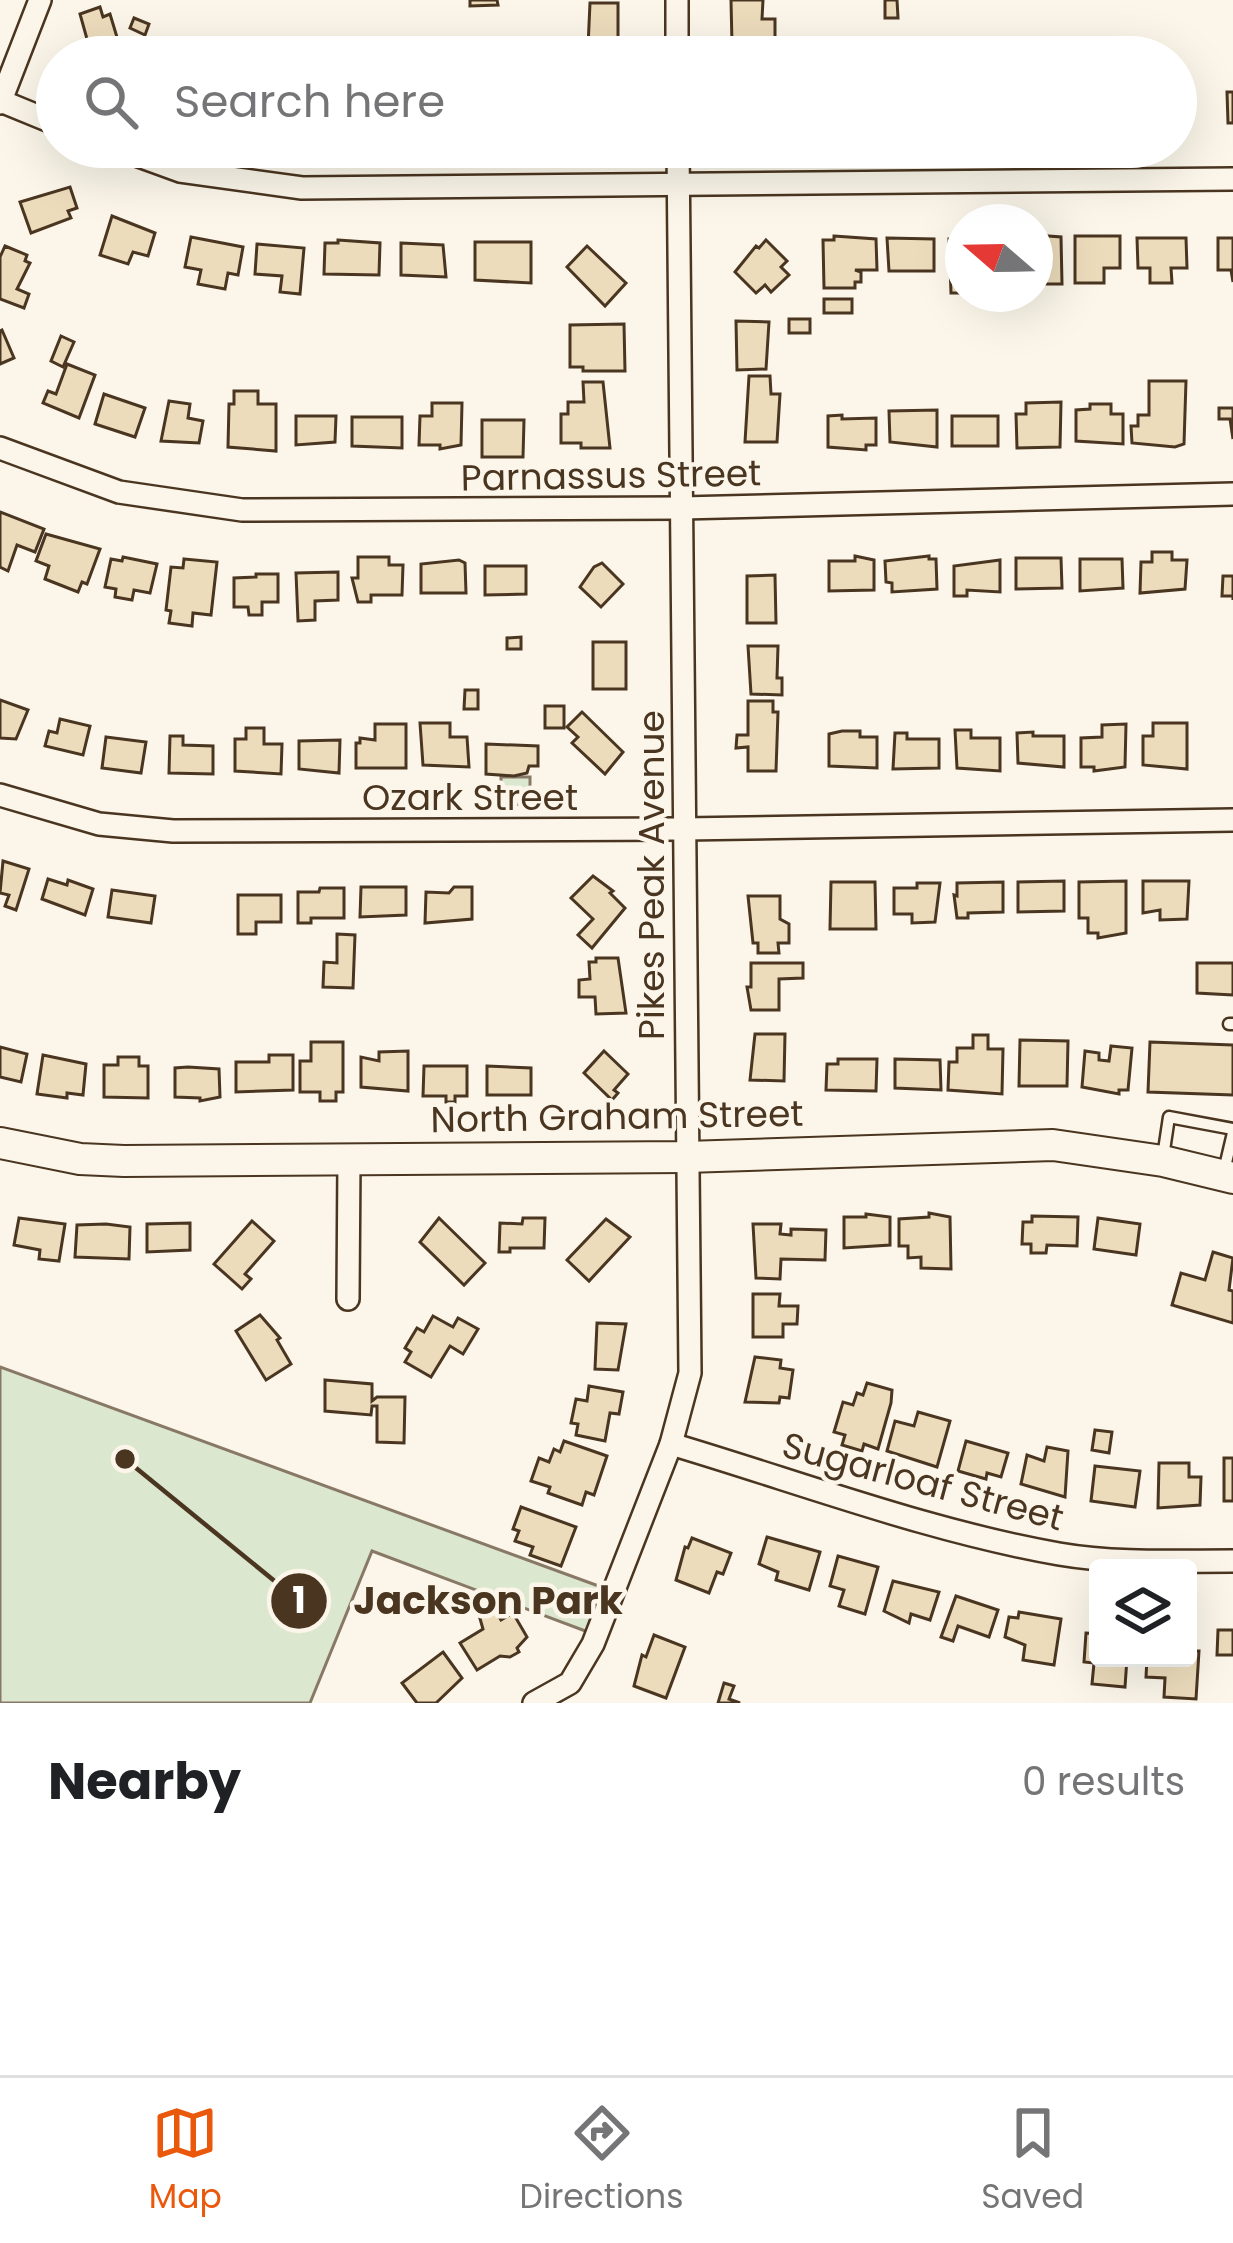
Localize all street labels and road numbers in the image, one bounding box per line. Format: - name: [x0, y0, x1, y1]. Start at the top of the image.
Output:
- street label: Parnassus Street: [460, 447, 762, 504]
- street label: Pikes Peak Avenue: [626, 710, 677, 1040]
- street label: Ozark Street: [362, 772, 578, 823]
- street label: North Graham Street: [430, 1088, 804, 1145]
- street label: Sugarloaf Street: [777, 1419, 1069, 1544]

